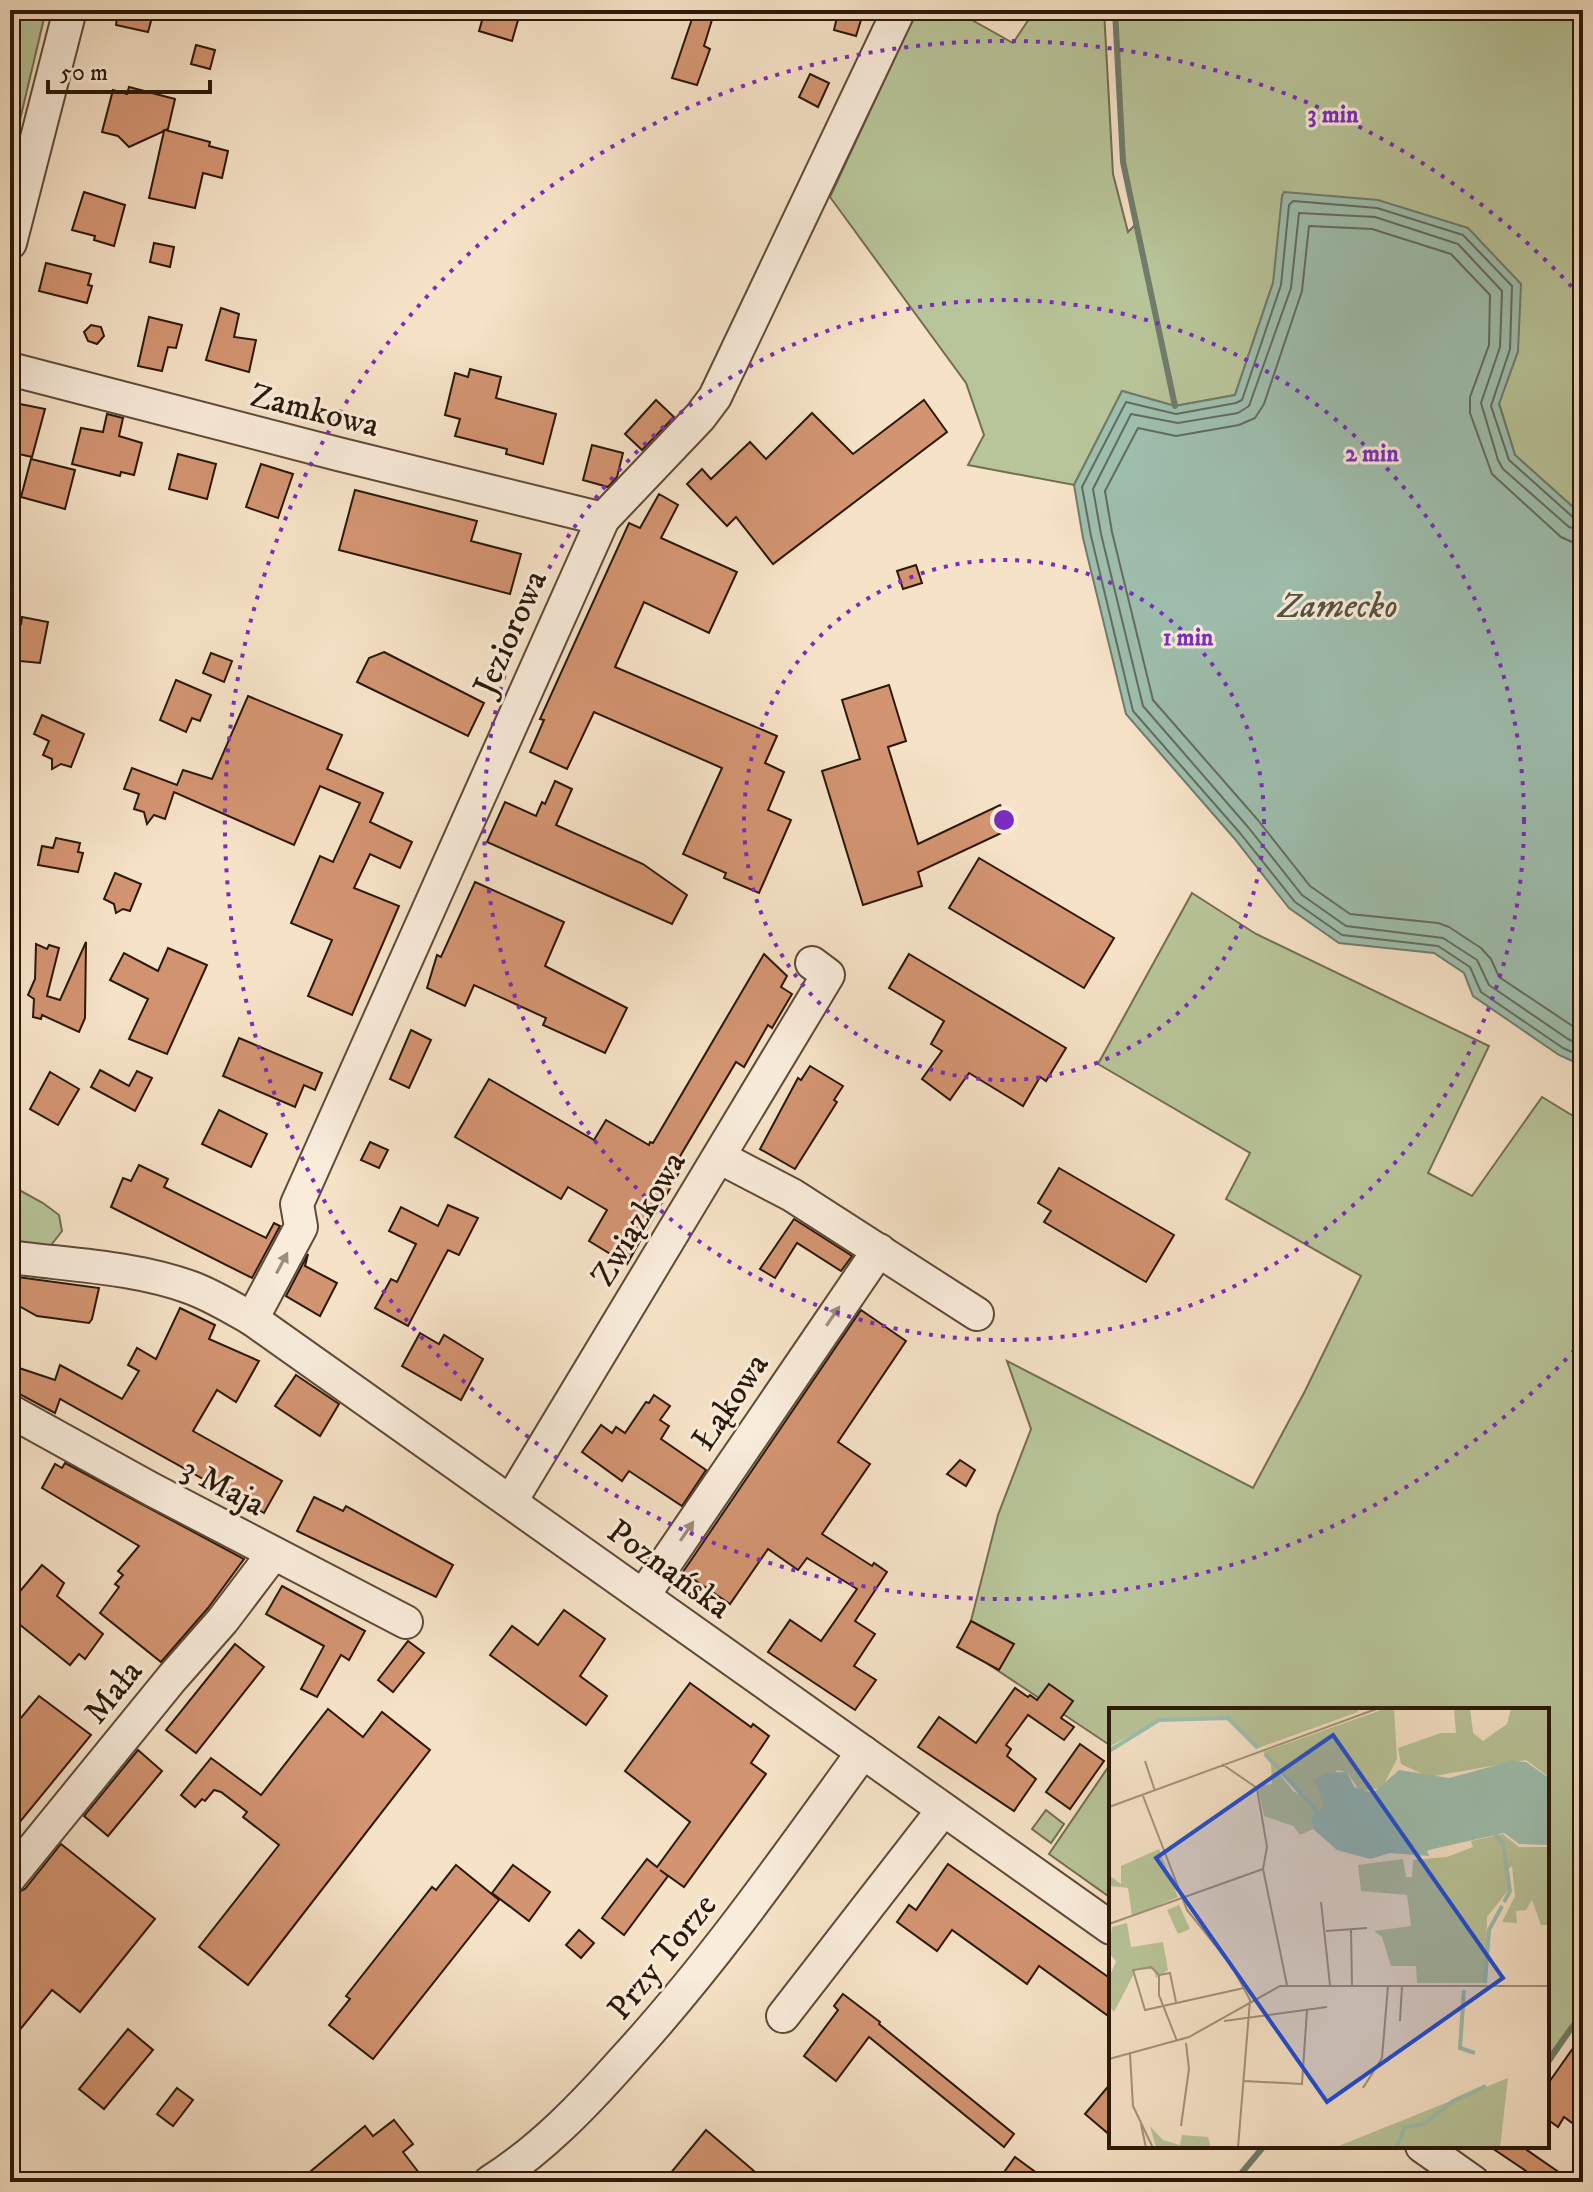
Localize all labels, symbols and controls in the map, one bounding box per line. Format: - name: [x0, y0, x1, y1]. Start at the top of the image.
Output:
- scale bar: [48, 44, 210, 94]
- text: 50 m: [60, 58, 108, 88]
- text: 3 min: [1308, 100, 1359, 130]
- street label: Zamkowa: [246, 375, 384, 447]
- text: 2 min: [1345, 439, 1399, 469]
- street label: Jeziorowa: [464, 563, 557, 705]
- water label: Zamecko: [1276, 584, 1398, 629]
- text: 1 min: [1163, 623, 1214, 653]
- centre of rings: [990, 806, 1018, 834]
- street label: Związkowa: [582, 1143, 696, 1294]
- one-way arrow: [275, 1251, 289, 1274]
- one-way arrow: [825, 1306, 840, 1327]
- street label: Łąkowa: [683, 1345, 779, 1459]
- street label: 3 Maja: [174, 1448, 272, 1526]
- street label: Poznańska: [599, 1511, 739, 1629]
- one-way arrow: [679, 1521, 694, 1542]
- street label: Mała: [75, 1651, 152, 1733]
- inset map: [1109, 1708, 1549, 2148]
- street label: Przy Torze: [599, 1886, 726, 2029]

